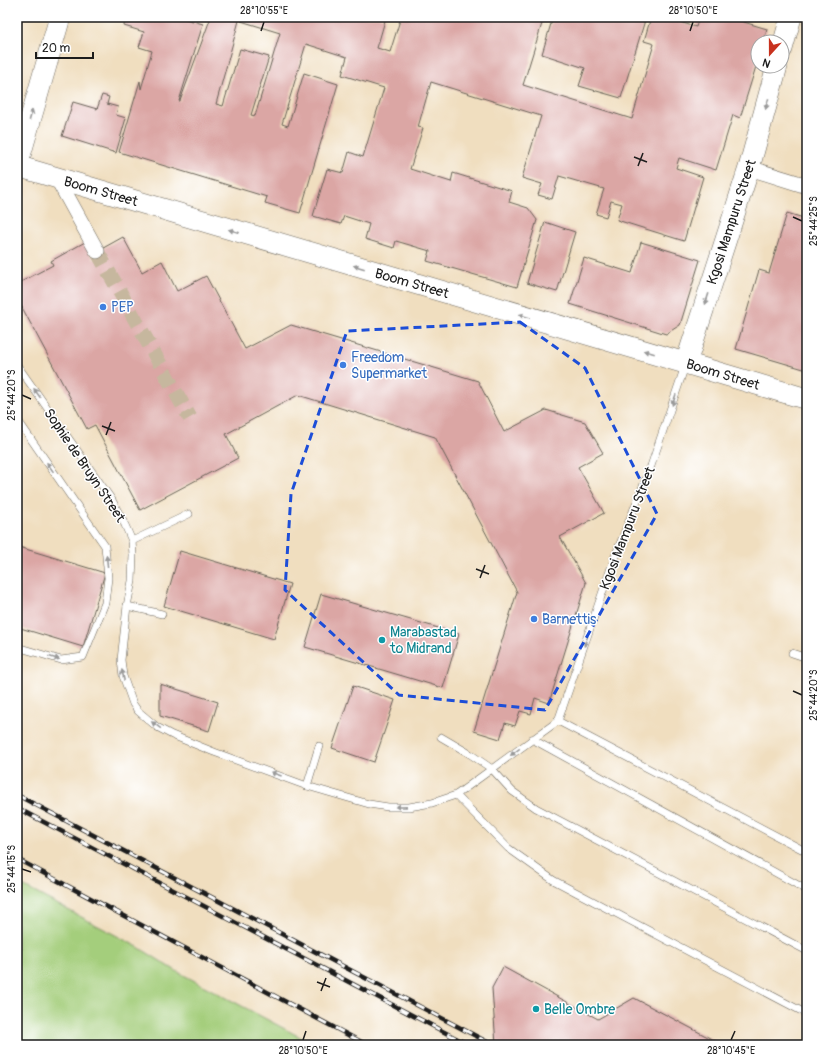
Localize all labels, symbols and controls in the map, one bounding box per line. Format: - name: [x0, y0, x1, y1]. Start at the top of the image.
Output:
- text: 28°10'55"E: [240, 5, 288, 17]
- text: 28°10'50"E: [668, 5, 718, 17]
- scale bar: [36, 34, 93, 60]
- north arrow: [750, 34, 790, 74]
- text: 20 m: [42, 41, 71, 56]
- text: N: [760, 55, 772, 70]
- one-way arrow: [764, 98, 770, 110]
- one-way arrow: [28, 108, 34, 120]
- street label: Kgosi Mampuru Street: [703, 157, 760, 287]
- street label: Boom Street: [62, 173, 140, 210]
- text: 25°44'25"S: [808, 196, 820, 246]
- one-way arrow: [228, 228, 240, 234]
- one-way arrow: [353, 264, 365, 270]
- street label: Boom Street: [373, 265, 451, 302]
- one-way arrow: [704, 293, 710, 305]
- place label: PEP: [111, 299, 134, 316]
- marker: PEP: [98, 302, 108, 312]
- one-way arrow: [518, 313, 530, 319]
- place label: Freedom Supermarket: [351, 349, 427, 382]
- one-way arrow: [643, 349, 655, 355]
- street label: Boom Street: [684, 355, 762, 394]
- marker: Freedom Supermarket: [338, 360, 348, 370]
- text: 25°44'20"S: [6, 369, 18, 421]
- one-way arrow: [33, 388, 41, 398]
- one-way arrow: [670, 395, 676, 407]
- street label: Sophie de Bruyn Street: [40, 405, 129, 526]
- one-way arrow: [46, 462, 54, 473]
- street label: Kgosi Mampuru Street: [596, 464, 659, 592]
- one-way arrow: [103, 555, 110, 567]
- place label: Barnettis: [542, 611, 597, 628]
- marker: Barnettis: [529, 614, 539, 624]
- place label: Marabastad to Midrand: [389, 624, 457, 657]
- marker: Marabastad to Midrand: [377, 635, 387, 645]
- one-way arrow: [583, 635, 589, 647]
- one-way arrow: [49, 655, 61, 661]
- one-way arrow: [120, 669, 126, 682]
- text: 25°44'20"S: [808, 669, 820, 721]
- one-way arrow: [150, 721, 161, 729]
- one-way arrow: [510, 748, 520, 756]
- one-way arrow: [269, 771, 281, 777]
- one-way arrow: [394, 804, 407, 810]
- text: 25°44'15"S: [6, 845, 18, 893]
- place label: Belle Ombre: [544, 1001, 615, 1018]
- marker: Belle Ombre: [531, 1004, 541, 1014]
- text: 28°10'50"E: [278, 1045, 328, 1057]
- text: 28°10'45"E: [707, 1045, 755, 1057]

